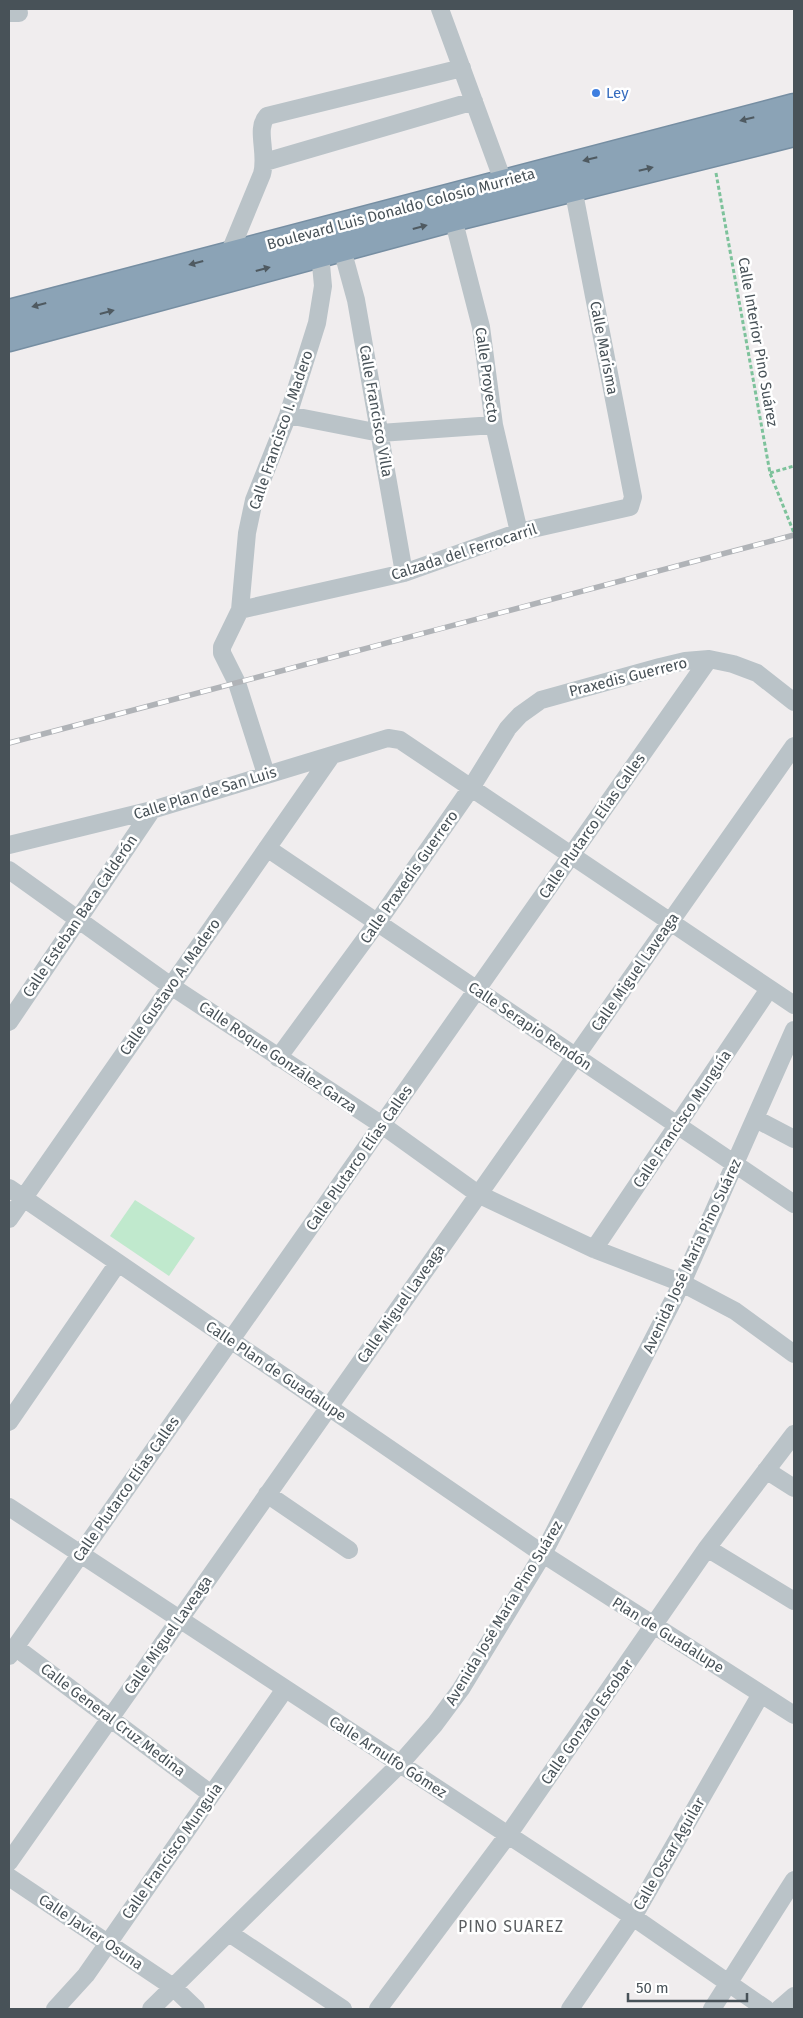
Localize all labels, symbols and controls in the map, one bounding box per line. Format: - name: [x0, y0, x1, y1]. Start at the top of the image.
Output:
- place label: Ley: [606, 84, 629, 102]
- marker: Ley: [590, 87, 602, 99]
- one-way arrow: [739, 115, 754, 123]
- one-way arrow: [582, 155, 597, 163]
- street label: Boulevard Luis Donaldo Colosio Murrieta: [265, 164, 537, 254]
- one-way arrow: [638, 165, 653, 173]
- one-way arrow: [413, 223, 428, 231]
- street label: Calle Interior Pino Suárez: [734, 256, 782, 429]
- one-way arrow: [188, 259, 203, 267]
- one-way arrow: [256, 265, 271, 273]
- street label: Calle Marisma: [586, 300, 622, 396]
- one-way arrow: [31, 301, 46, 309]
- one-way arrow: [99, 307, 114, 315]
- street label: Calle Proyecto: [471, 326, 503, 424]
- street label: Calle Francisco Villa: [356, 344, 396, 478]
- street label: Calle Francisco I. Madero: [245, 348, 317, 512]
- street label: Calzada del Ferrocarril: [389, 520, 540, 584]
- street label: Praxedis Guerrero: [567, 654, 689, 700]
- street label: Calle Plutarco Elías Calles: [535, 750, 649, 902]
- street label: Calle Plan de San Luis: [131, 763, 279, 823]
- street label: Calle Praxedis Guerrero: [356, 807, 462, 947]
- street label: Calle Esteban Baca Calderón: [19, 831, 141, 1001]
- street label: Calle Miguel Laveaga: [587, 909, 683, 1035]
- street label: Calle Gustavo A. Madero: [116, 915, 224, 1059]
- street label: Calle Serapio Rendón: [465, 978, 595, 1074]
- street label: Calle Roque González Garza: [196, 997, 360, 1117]
- street label: Calle Francisco Munguía: [629, 1047, 735, 1191]
- street label: Calle Plutarco Elías Calles: [302, 1082, 416, 1234]
- street label: Avenida José María Pino Suárez: [639, 1156, 745, 1356]
- street label: Calle Miguel Laveaga: [353, 1241, 449, 1367]
- street label: Calle Plan de Guadalupe: [202, 1317, 350, 1425]
- street label: Calle Plutarco Elías Calles: [69, 1413, 183, 1565]
- street label: Avenida José María Pino Suárez: [442, 1517, 567, 1709]
- street label: Calle Miguel Laveaga: [120, 1572, 216, 1698]
- street label: Plan de Guadalupe: [609, 1593, 727, 1677]
- street label: Calle Gonzalo Escobar: [537, 1656, 637, 1788]
- street label: Calle General Cruz Medina: [37, 1660, 189, 1780]
- street label: Calle Arnulfo Gómez: [326, 1712, 451, 1802]
- street label: Calle Francisco Munguía: [118, 1779, 226, 1923]
- street label: Calle Oscar Aguilar: [629, 1794, 709, 1913]
- street label: Calle Javier Osuna: [35, 1890, 147, 1974]
- district label: PINO SUAREZ: [458, 1917, 564, 1936]
- scale bar: [628, 1970, 747, 2002]
- text: 50 m: [636, 1979, 669, 1997]

